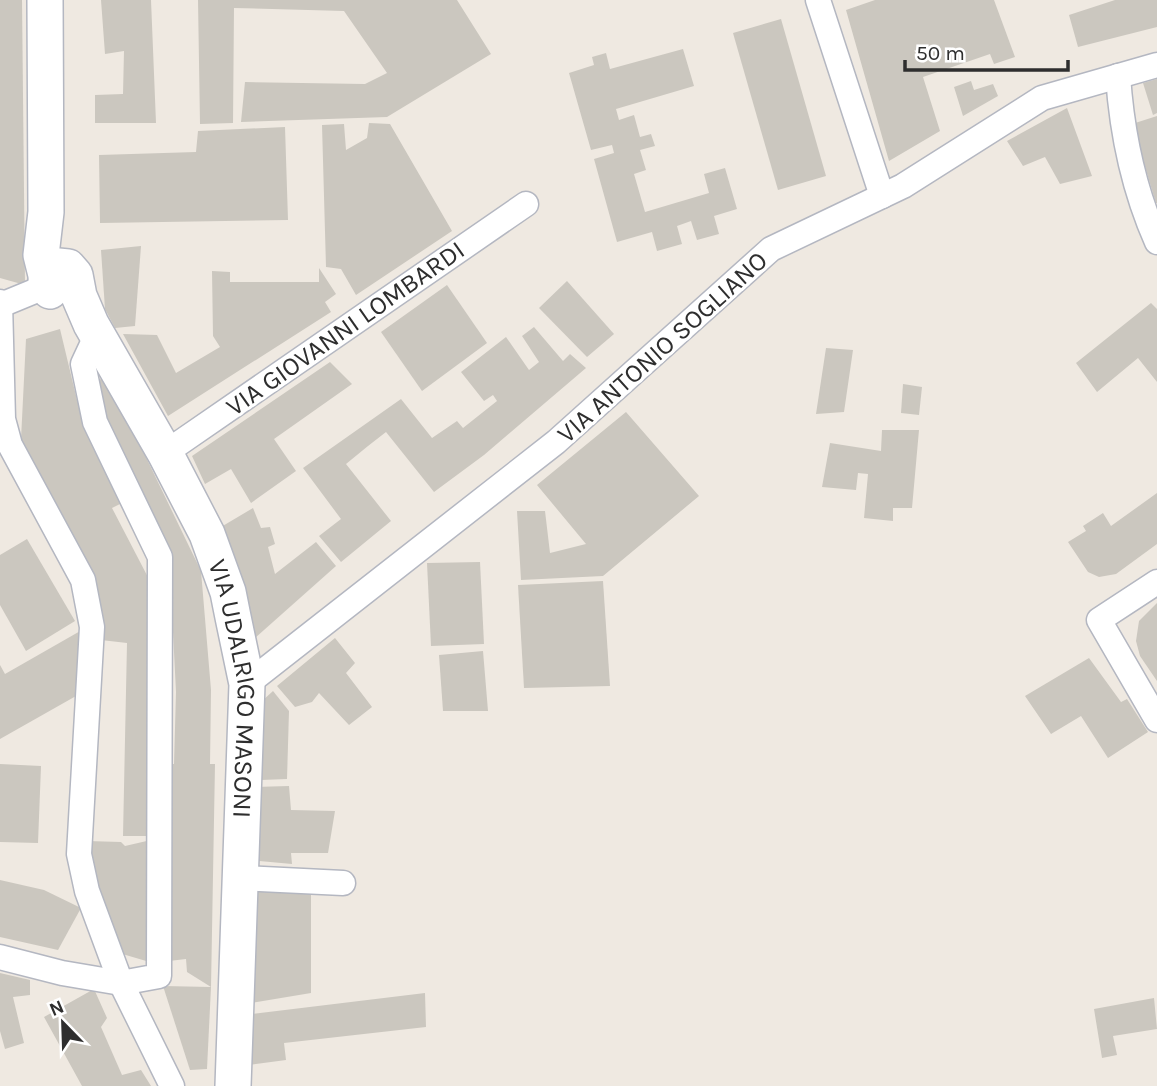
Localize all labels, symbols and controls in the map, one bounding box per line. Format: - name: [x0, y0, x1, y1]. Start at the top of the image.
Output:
- scale bar: [905, 28, 1068, 72]
- text: 50 m: [916, 41, 965, 65]
- street label: VIA GIOVANNI LOMBARDI: [220, 234, 470, 422]
- street label: VIA ANTONIO SOGLIANO: [551, 245, 774, 450]
- street label: VIA UDALRIGO MASONI: [201, 555, 262, 819]
- north arrow: [28, 988, 98, 1058]
- text: N: [46, 995, 67, 1021]

